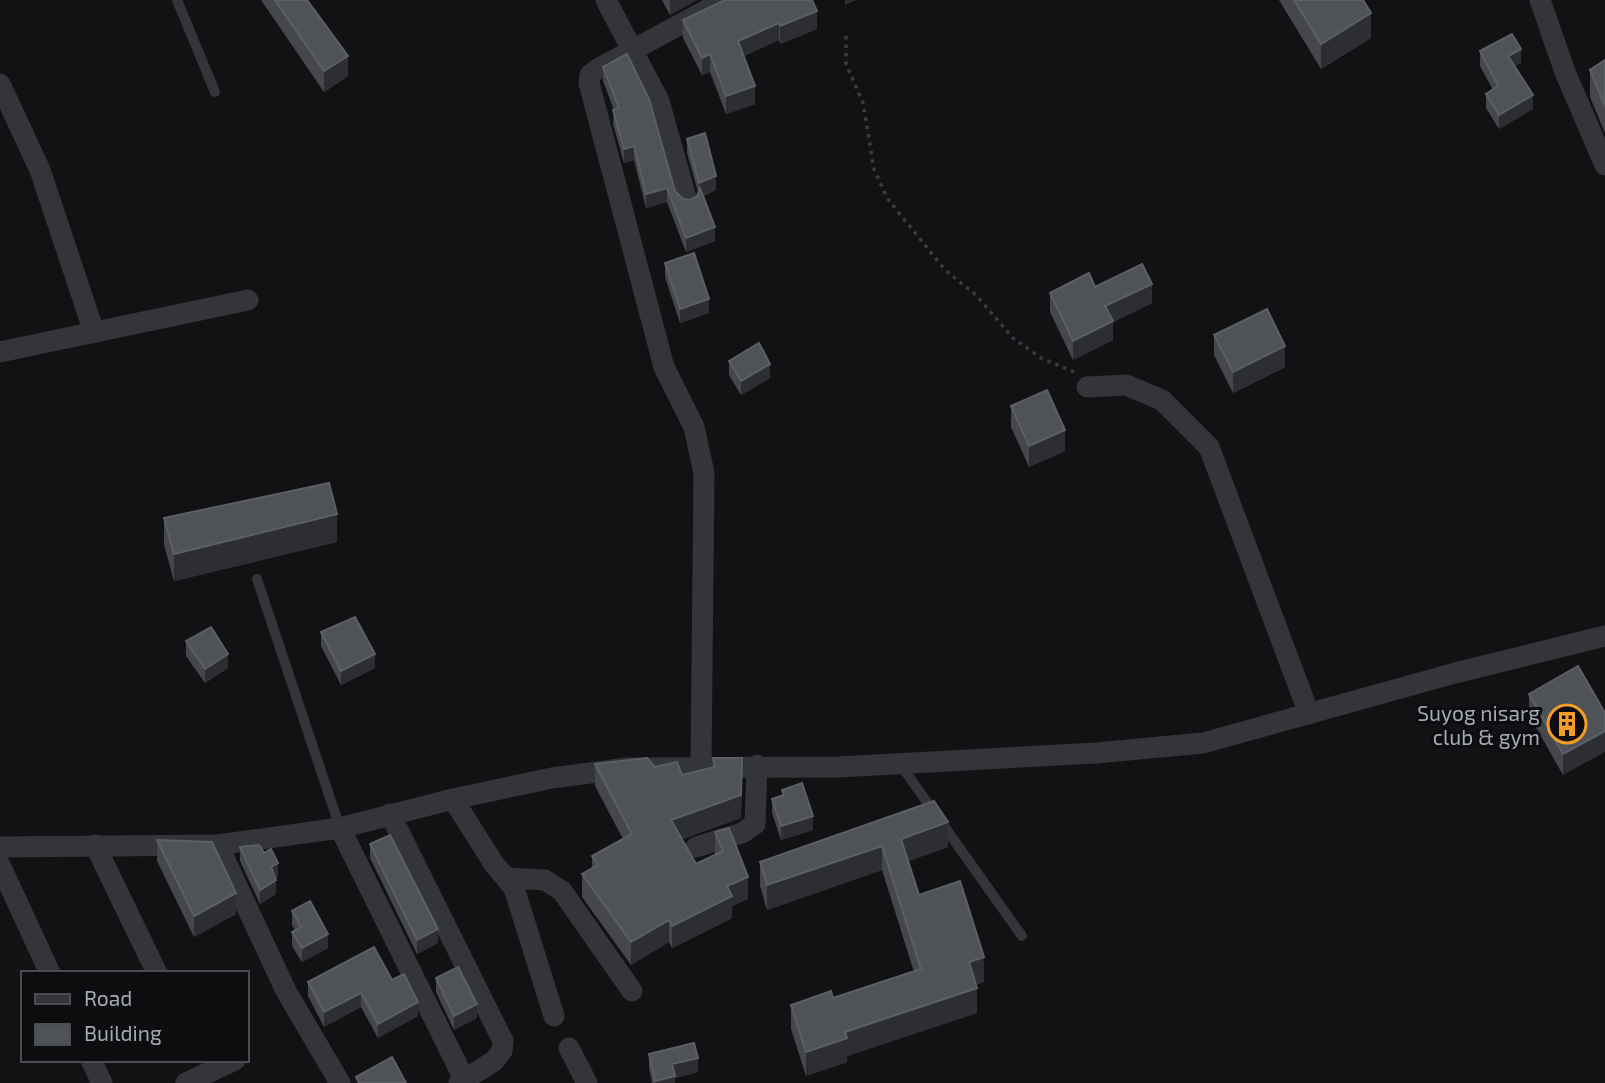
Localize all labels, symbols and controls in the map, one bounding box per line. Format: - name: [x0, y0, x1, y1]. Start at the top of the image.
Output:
- place label: Suyog nisarg club & gym: [1417, 700, 1540, 749]
- building icon: Suyog nisarg club & gym: [1546, 703, 1588, 745]
- legend: [21, 971, 248, 1062]
- text: Road: [84, 985, 132, 1010]
- text: Building: [84, 1020, 162, 1045]

